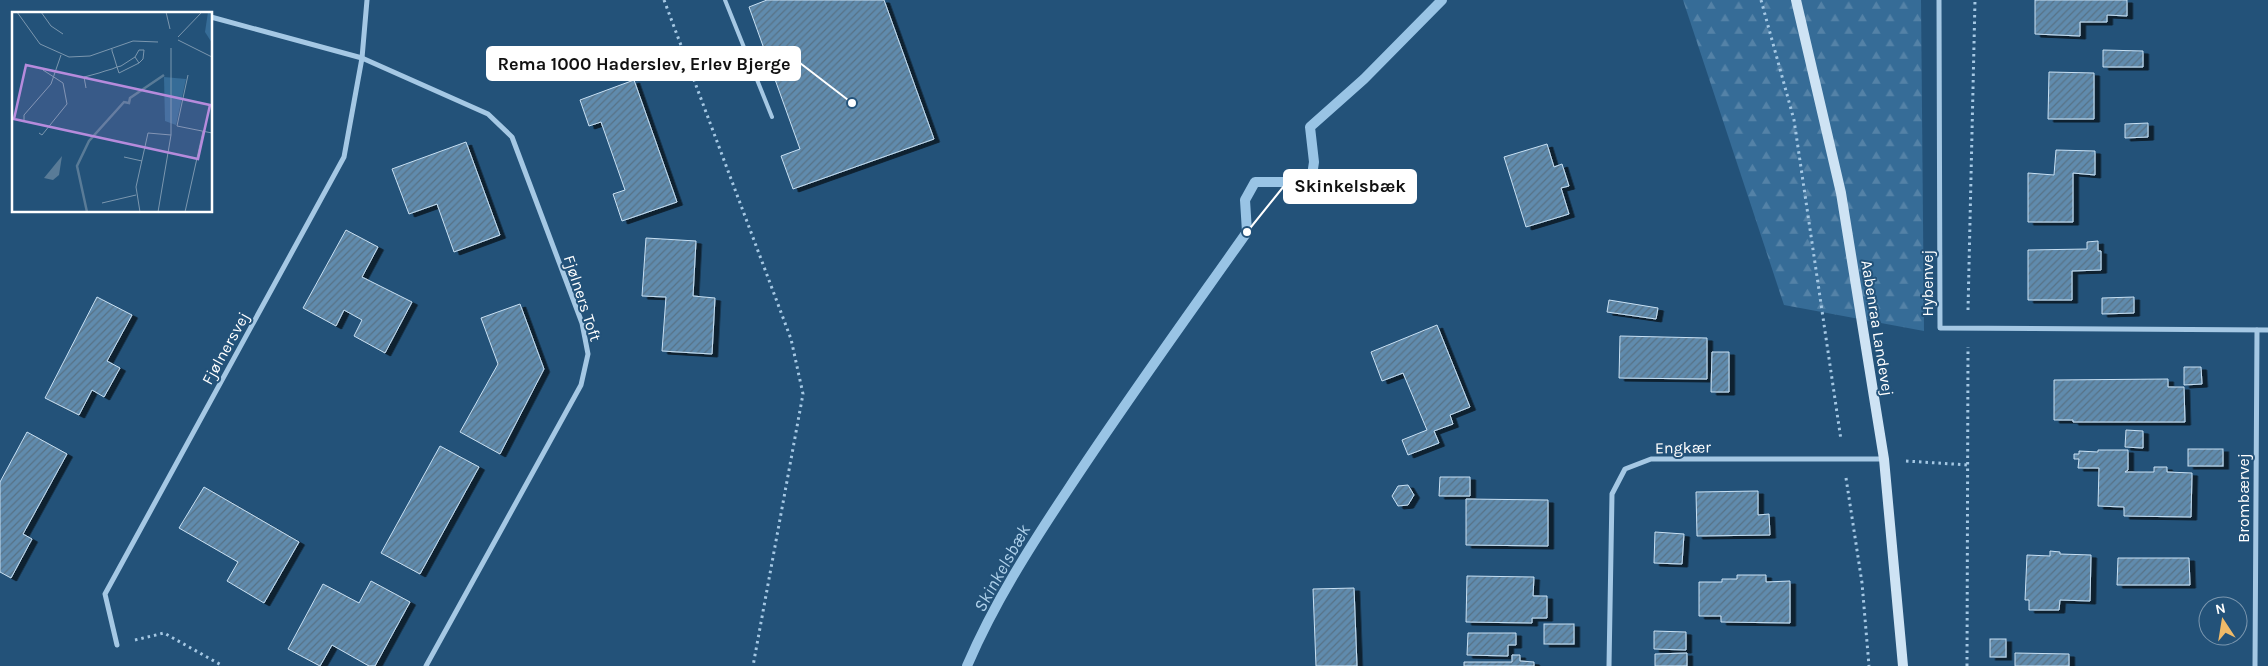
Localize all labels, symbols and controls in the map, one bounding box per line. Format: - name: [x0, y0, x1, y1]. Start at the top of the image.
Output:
- inset map: [12, 12, 212, 212]
- callout: Rema 1000 Haderslev, Erlev Bjerge: [487, 47, 800, 80]
- text: Rema 1000 Haderslev, Erlev Bjerge: [498, 53, 790, 75]
- callout: Skinkelsbæk: [1284, 170, 1416, 203]
- text: Skinkelsbæk: [1294, 175, 1406, 197]
- street label: Hybenvej: [1918, 250, 1937, 316]
- street label: Fjølners Toft: [560, 253, 605, 344]
- street label: Aabenraa Landevej: [1857, 259, 1898, 397]
- street label: Fjølnersvej: [198, 309, 253, 388]
- street label: Engkær: [1655, 438, 1711, 457]
- street label: Brombærvej: [2234, 453, 2253, 543]
- water label: Skinkelsbæk: [969, 520, 1035, 616]
- north arrow: [2198, 596, 2248, 646]
- text: N: [2214, 599, 2227, 618]

